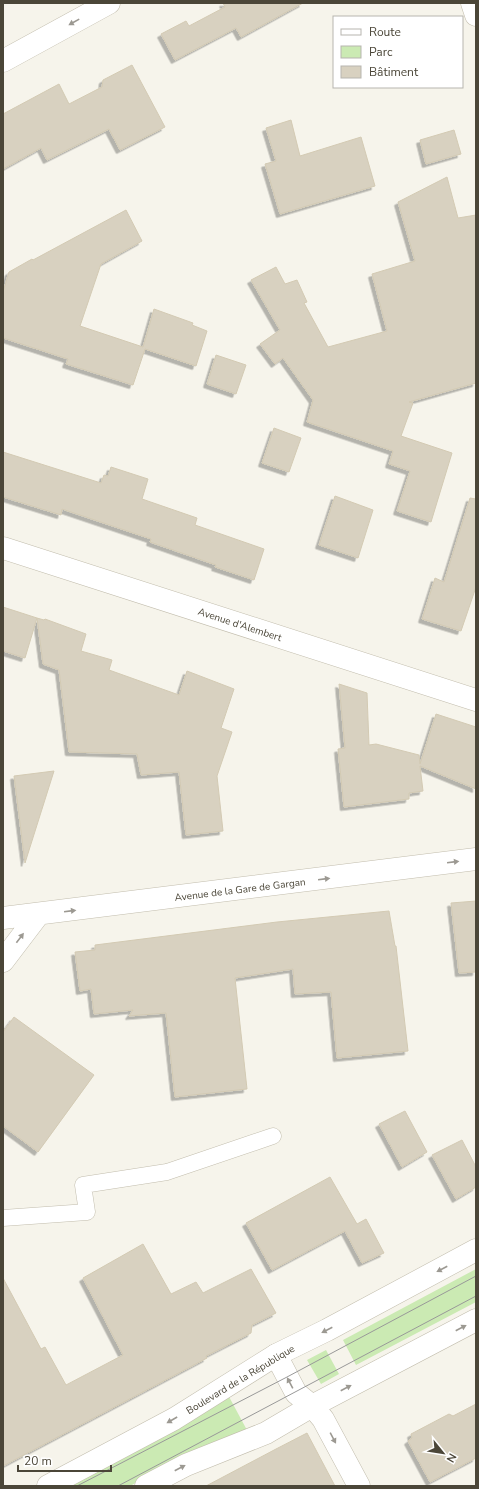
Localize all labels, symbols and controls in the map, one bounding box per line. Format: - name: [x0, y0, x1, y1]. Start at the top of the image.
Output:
- legend: [333, 16, 463, 88]
- one-way arrow: [69, 18, 80, 25]
- text: Route: [369, 24, 401, 40]
- text: Parc: [369, 44, 393, 60]
- text: Bâtiment: [369, 64, 419, 80]
- street label: Avenue d'Alembert: [196, 605, 284, 645]
- one-way arrow: [446, 859, 459, 866]
- street label: Avenue de la Gare de Gargan: [174, 875, 306, 905]
- one-way arrow: [317, 875, 330, 882]
- one-way arrow: [63, 907, 76, 914]
- one-way arrow: [16, 932, 24, 943]
- one-way arrow: [436, 1265, 447, 1272]
- one-way arrow: [456, 1324, 467, 1331]
- one-way arrow: [321, 1327, 333, 1333]
- street label: Boulevard de la République: [184, 1342, 297, 1418]
- one-way arrow: [287, 1377, 294, 1389]
- one-way arrow: [341, 1385, 352, 1391]
- one-way arrow: [166, 1416, 178, 1423]
- one-way arrow: [330, 1433, 337, 1444]
- north arrow: [423, 1433, 463, 1473]
- scale bar: [18, 1447, 111, 1473]
- text: N: [443, 1450, 460, 1465]
- text: 20 m: [24, 1453, 52, 1469]
- one-way arrow: [175, 1464, 186, 1471]

